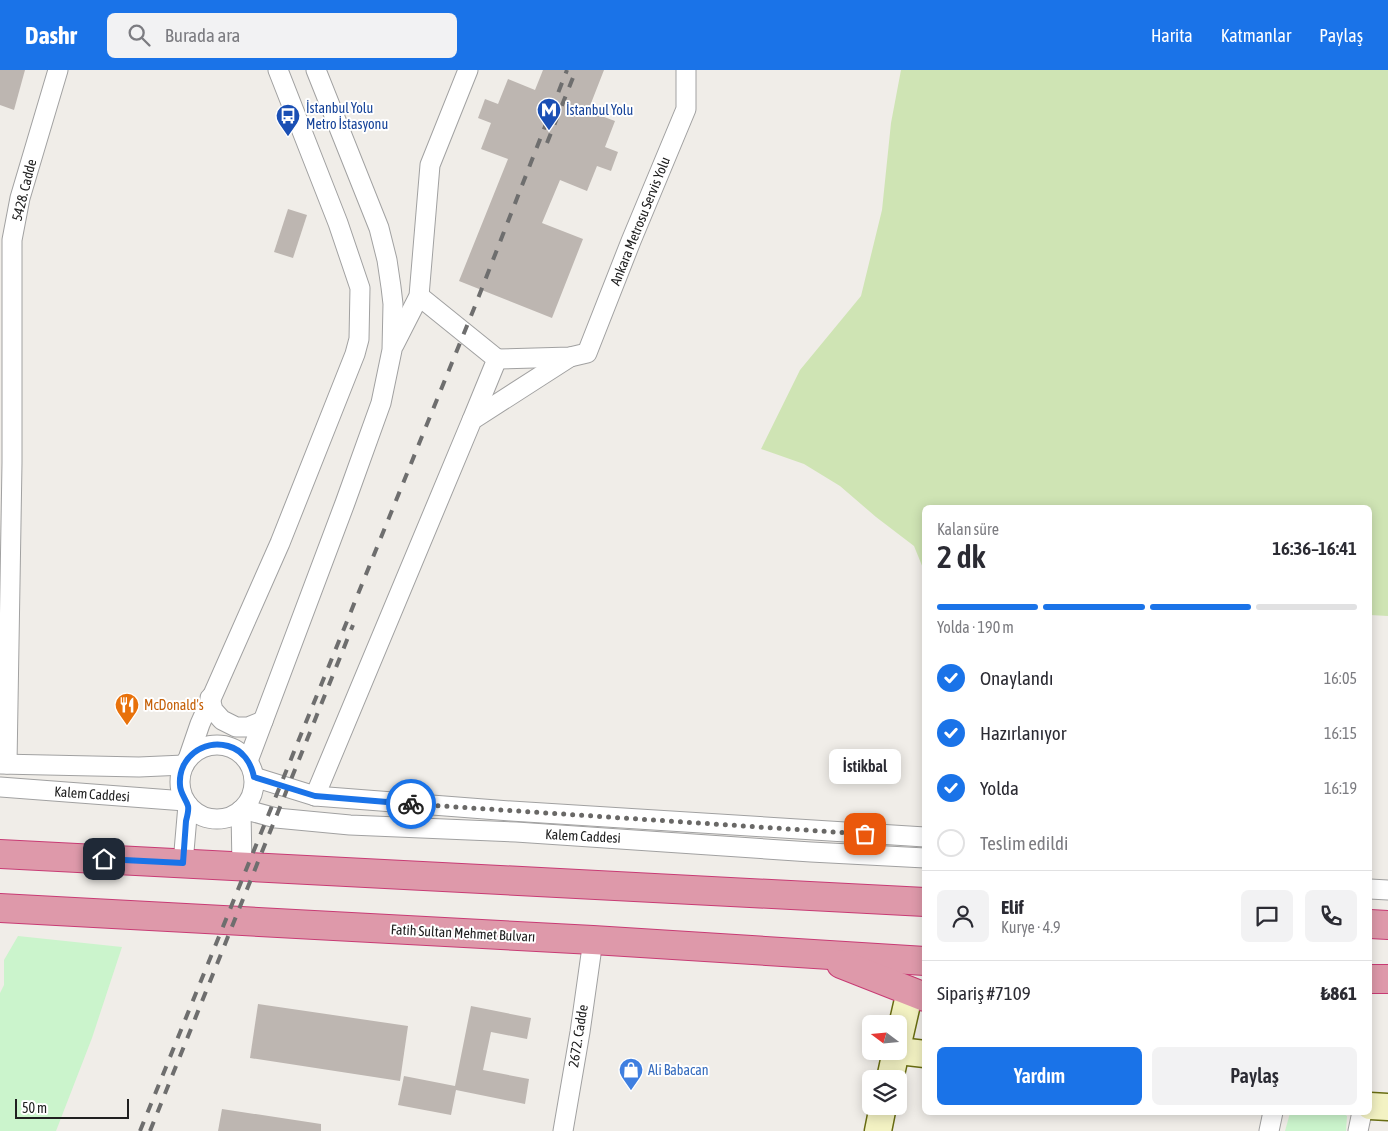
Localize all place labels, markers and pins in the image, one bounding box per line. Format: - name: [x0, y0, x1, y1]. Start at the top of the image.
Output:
- metro station icon: İstanbul Yolu: [536, 97, 562, 131]
- place label: İstanbul Yolu Metro İstasyonu: [306, 100, 388, 132]
- place label: İstanbul Yolu: [566, 102, 633, 118]
- bus stop icon: İstanbul Yolu Metro İstasyonu: [275, 103, 301, 137]
- restaurant icon: McDonald's: [114, 692, 140, 726]
- place label: McDonald's: [144, 697, 204, 713]
- callout: İstikbal: [829, 749, 901, 784]
- pin: [844, 813, 886, 855]
- pin: [83, 838, 125, 880]
- shop icon: Ali Babacan: [618, 1057, 644, 1091]
- place label: Ali Babacan: [648, 1062, 708, 1078]

